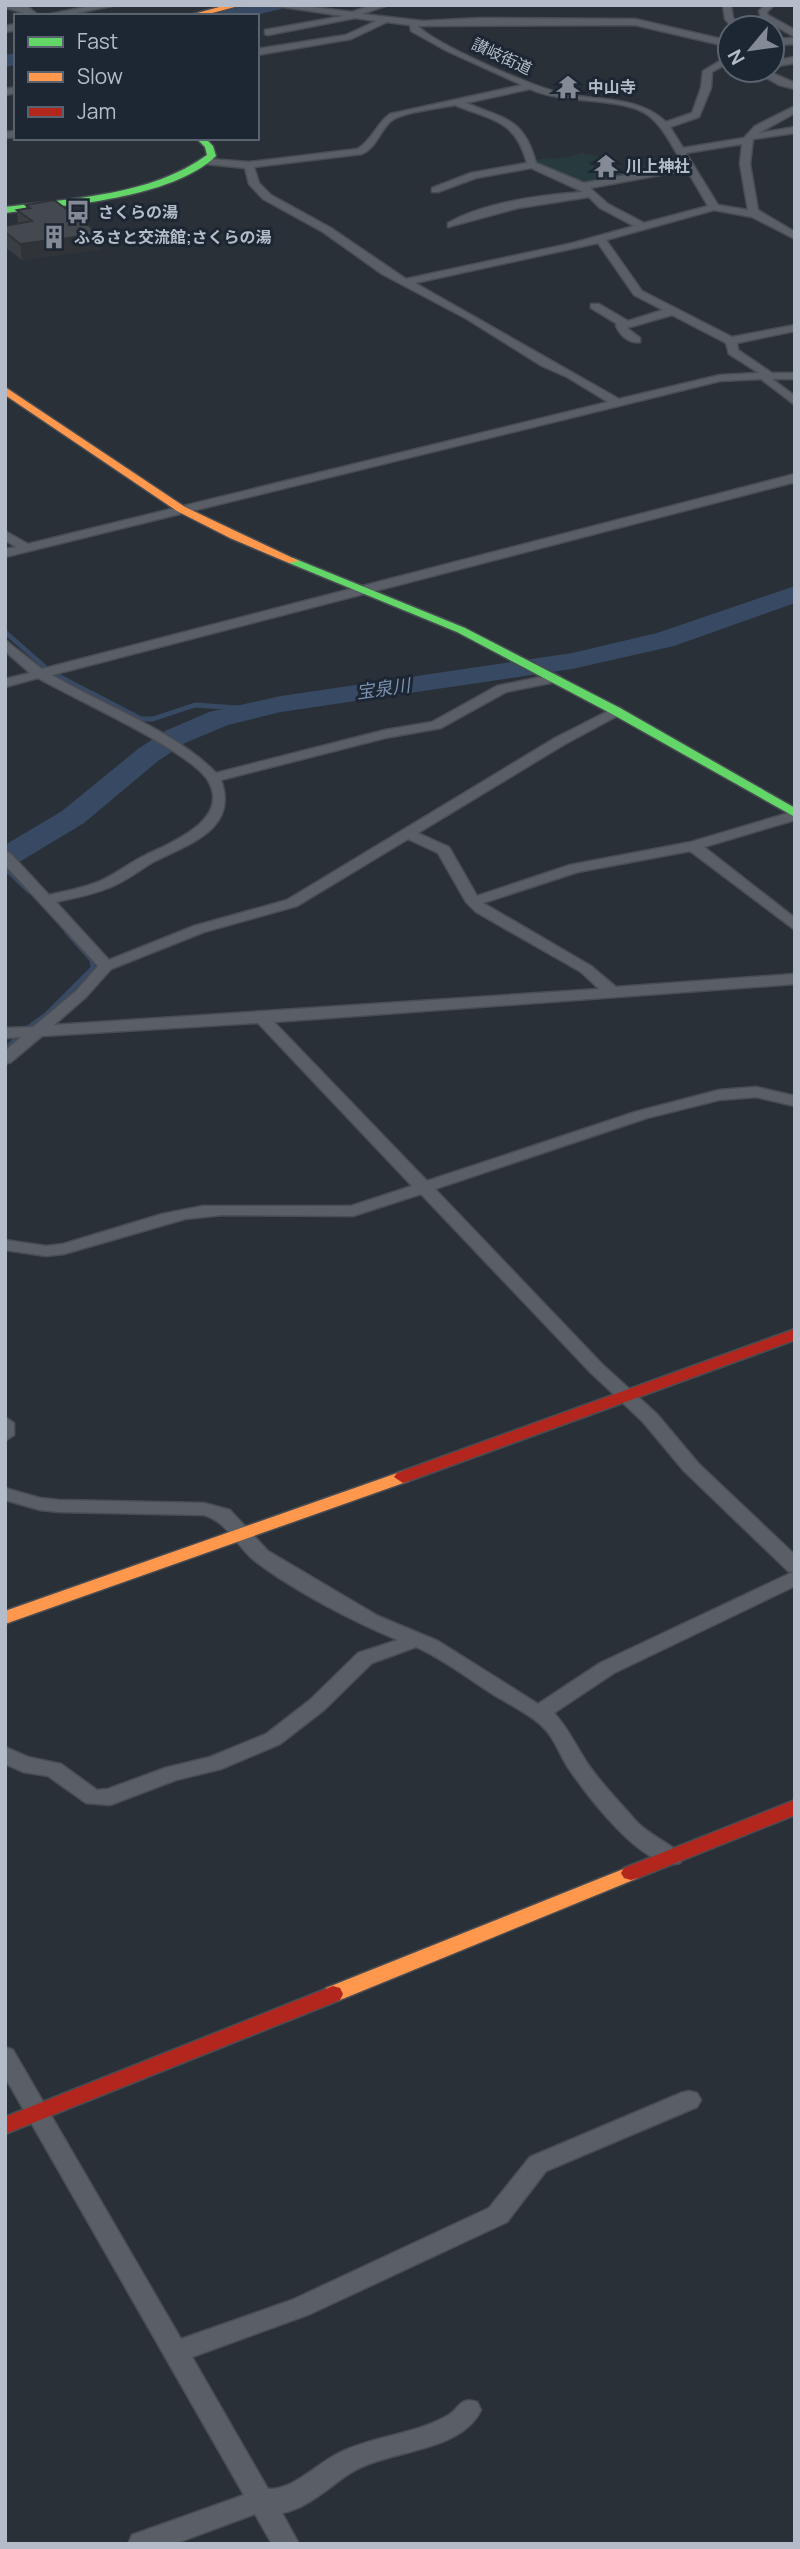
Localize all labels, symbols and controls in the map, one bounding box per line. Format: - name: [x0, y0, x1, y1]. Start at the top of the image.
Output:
- legend: [14, 14, 259, 140]
- north arrow: [716, 14, 786, 84]
- text: Fast: [77, 27, 118, 55]
- street label: 讃岐街道: [468, 33, 536, 79]
- text: N: [721, 45, 751, 70]
- text: Slow: [77, 62, 123, 90]
- temple icon: 中山寺: [554, 73, 582, 101]
- place label: 中山寺: [588, 76, 636, 98]
- text: Jam: [77, 97, 116, 125]
- temple icon: 川上神社: [592, 152, 620, 180]
- place label: 川上神社: [626, 155, 690, 177]
- bus stop icon: さくらの湯: [64, 198, 92, 226]
- place label: さくらの湯: [98, 201, 178, 223]
- building icon: ふるさと交流館;さくらの湯: [40, 223, 68, 251]
- place label: ふるさと交流館;さくらの湯: [74, 226, 272, 248]
- water label: 宝泉川: [355, 672, 413, 704]

